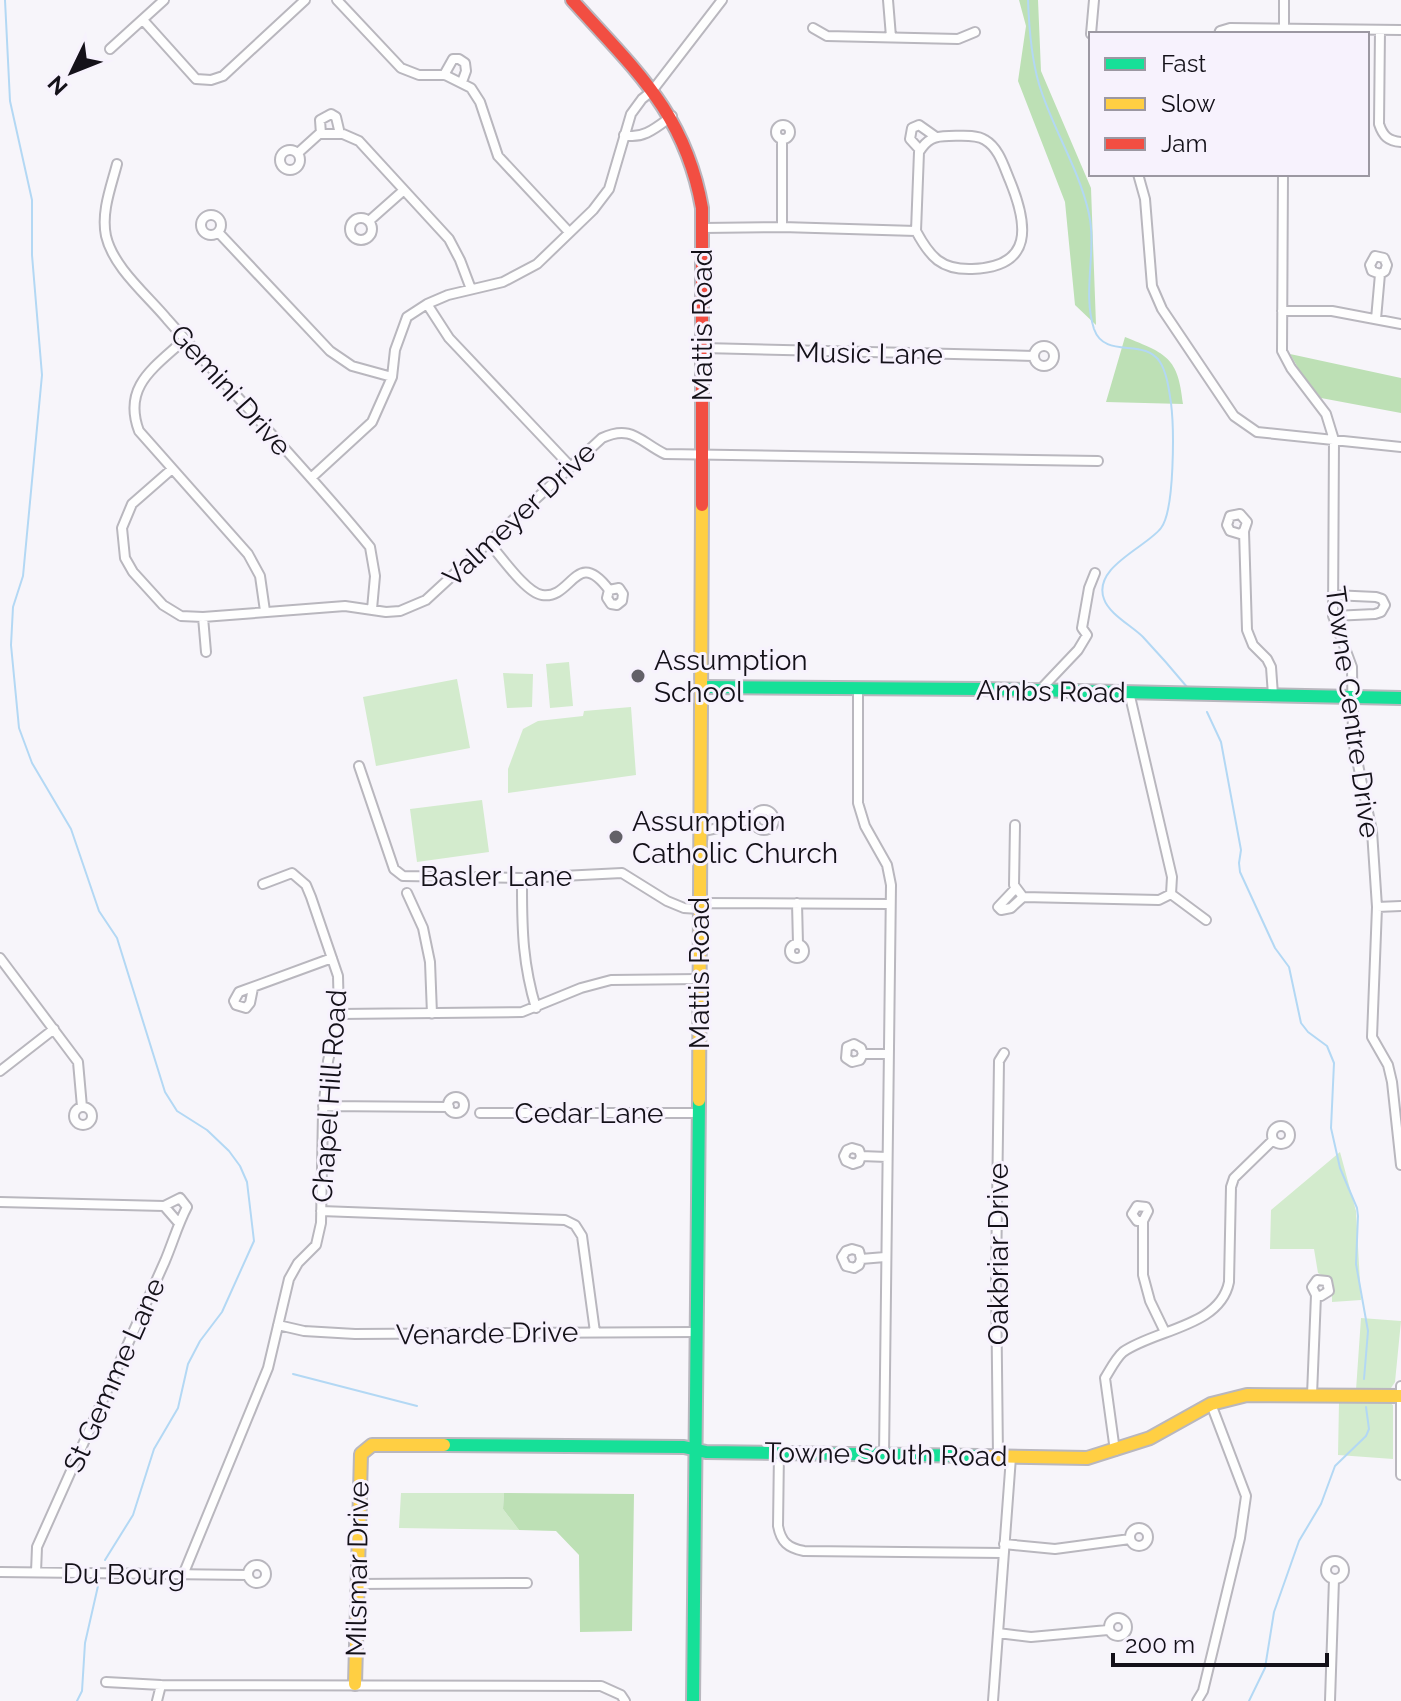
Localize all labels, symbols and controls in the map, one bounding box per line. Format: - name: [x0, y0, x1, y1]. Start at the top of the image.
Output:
- north arrow: [32, 32, 112, 112]
- legend: [1089, 32, 1369, 176]
- text: Fast: [1161, 49, 1206, 78]
- text: N: [42, 71, 73, 101]
- text: Slow: [1161, 89, 1216, 118]
- text: Jam: [1161, 129, 1207, 158]
- street label: Mattis Road: [686, 249, 719, 401]
- street label: Gemini Drive: [163, 318, 298, 463]
- street label: Music Lane: [795, 336, 943, 371]
- street label: Valmeyer Drive: [436, 435, 602, 593]
- street label: Towne Centre Drive: [1319, 584, 1387, 840]
- place label: Assumption School: [654, 644, 808, 709]
- marker: Assumption School: [629, 667, 647, 685]
- street label: Ambs Road: [976, 674, 1126, 709]
- place label: Assumption Catholic Church: [632, 805, 838, 870]
- marker: Assumption Catholic Church: [607, 828, 625, 846]
- street label: Basler Lane: [420, 860, 572, 893]
- street label: Mattis Road: [683, 897, 716, 1049]
- street label: Chapel Hill Road: [306, 988, 353, 1204]
- street label: Cedar Lane: [515, 1097, 663, 1130]
- street label: Oakbriar Drive: [982, 1163, 1015, 1345]
- street label: St Gemme Lane: [57, 1273, 172, 1477]
- street label: Venarde Drive: [396, 1315, 578, 1352]
- street label: Towne South Road: [764, 1436, 1008, 1473]
- street label: Milsmar Drive: [339, 1481, 376, 1657]
- street label: Du Bourg: [62, 1557, 186, 1592]
- scale bar: [1113, 1617, 1327, 1667]
- text: 200 m: [1125, 1630, 1195, 1659]

